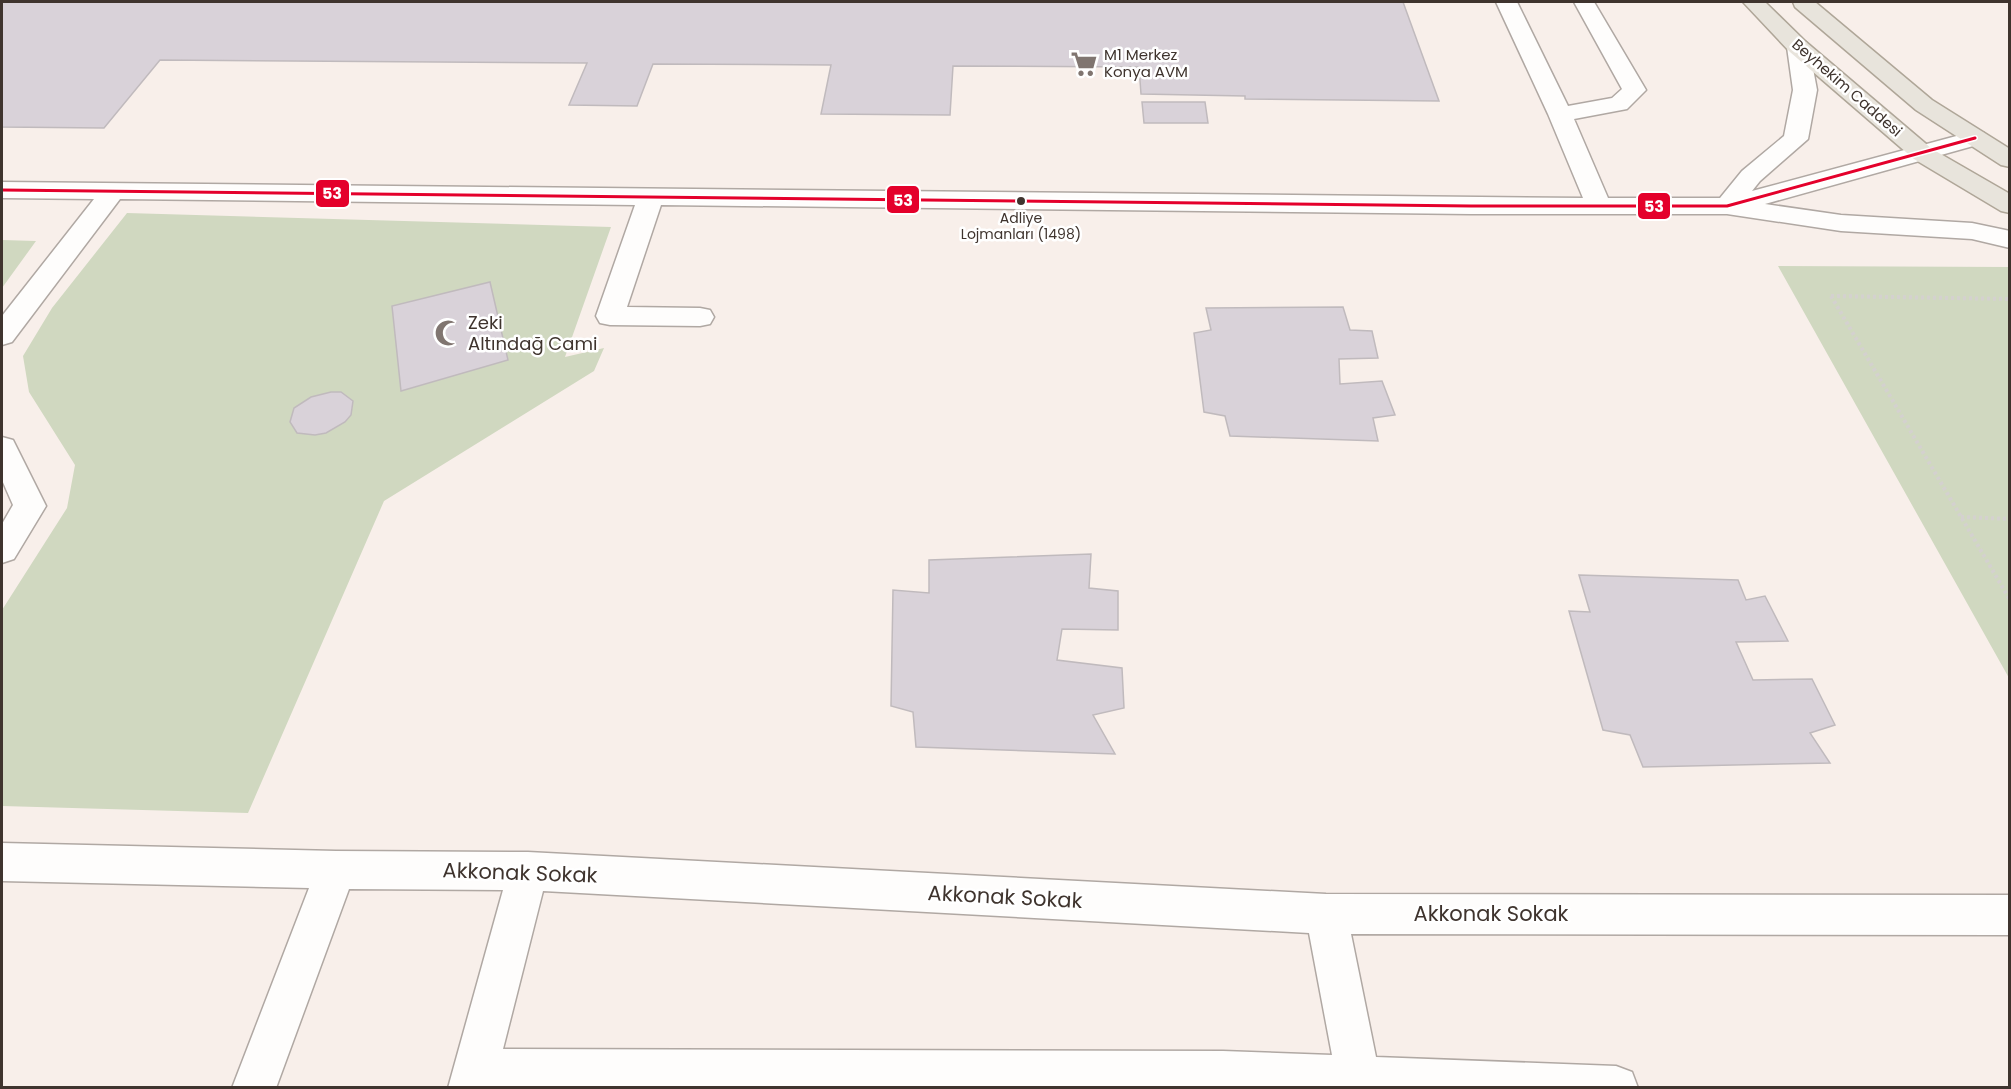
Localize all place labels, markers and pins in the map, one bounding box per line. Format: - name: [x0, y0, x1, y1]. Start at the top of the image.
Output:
- place label: M1 Merkez Konya AVM: [1104, 44, 1188, 82]
- supermarket icon: M1 Merkez Konya AVM: [1069, 49, 1099, 79]
- marker: Adliye Lojmanları (1498): [1015, 195, 1027, 207]
- place label: Adliye Lojmanları (1498): [961, 208, 1081, 244]
- place label: Zeki Altındağ Cami: [468, 310, 597, 356]
- mosque icon: Zeki Altındağ Cami: [433, 318, 463, 348]

